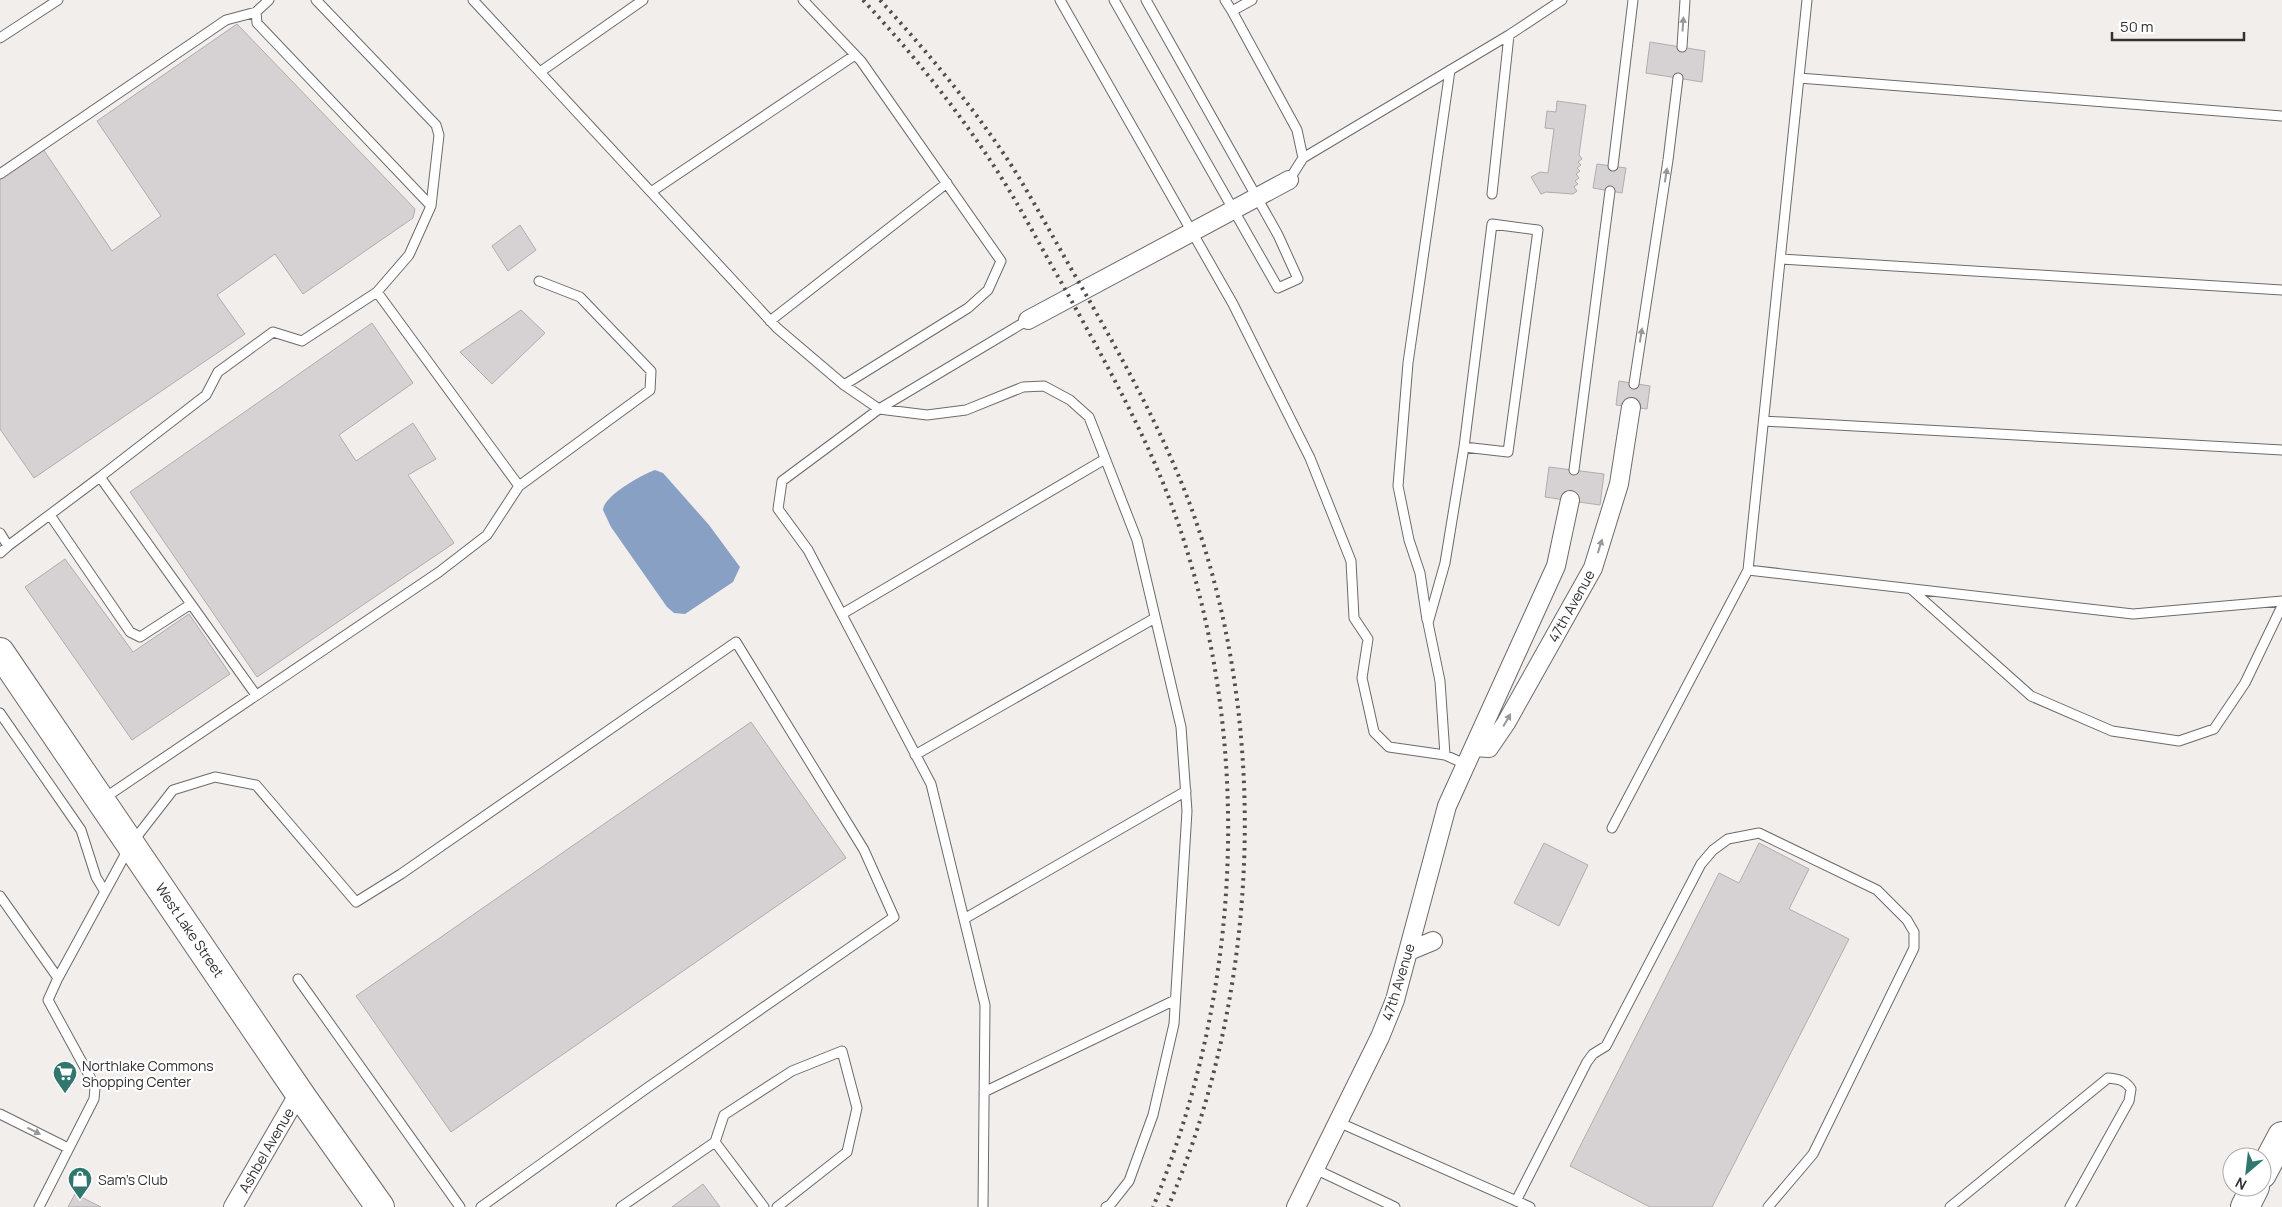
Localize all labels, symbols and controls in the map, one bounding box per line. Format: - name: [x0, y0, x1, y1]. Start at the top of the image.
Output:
- scale bar: [2112, 10, 2244, 42]
- one-way arrow: [1680, 15, 1688, 31]
- text: 50 m: [2120, 16, 2154, 37]
- one-way arrow: [1662, 166, 1670, 182]
- one-way arrow: [1638, 327, 1646, 343]
- one-way arrow: [1596, 539, 1604, 554]
- street label: 47th Avenue: [1543, 566, 1599, 646]
- one-way arrow: [1503, 713, 1511, 728]
- street label: West Lake Street: [151, 879, 229, 981]
- street label: 47th Avenue: [1377, 941, 1419, 1023]
- place label: Northlake Commons Shopping Center: [82, 1056, 214, 1091]
- supermarket icon: Northlake Commons Shopping Center: [52, 1060, 78, 1094]
- street label: Ashbel Avenue: [234, 1104, 298, 1196]
- one-way arrow: [27, 1127, 41, 1135]
- north arrow: [2222, 1147, 2272, 1197]
- shop icon: Sam's Club: [67, 1166, 93, 1200]
- place label: Sam's Club: [98, 1170, 168, 1189]
- text: N: [2232, 1173, 2250, 1195]

